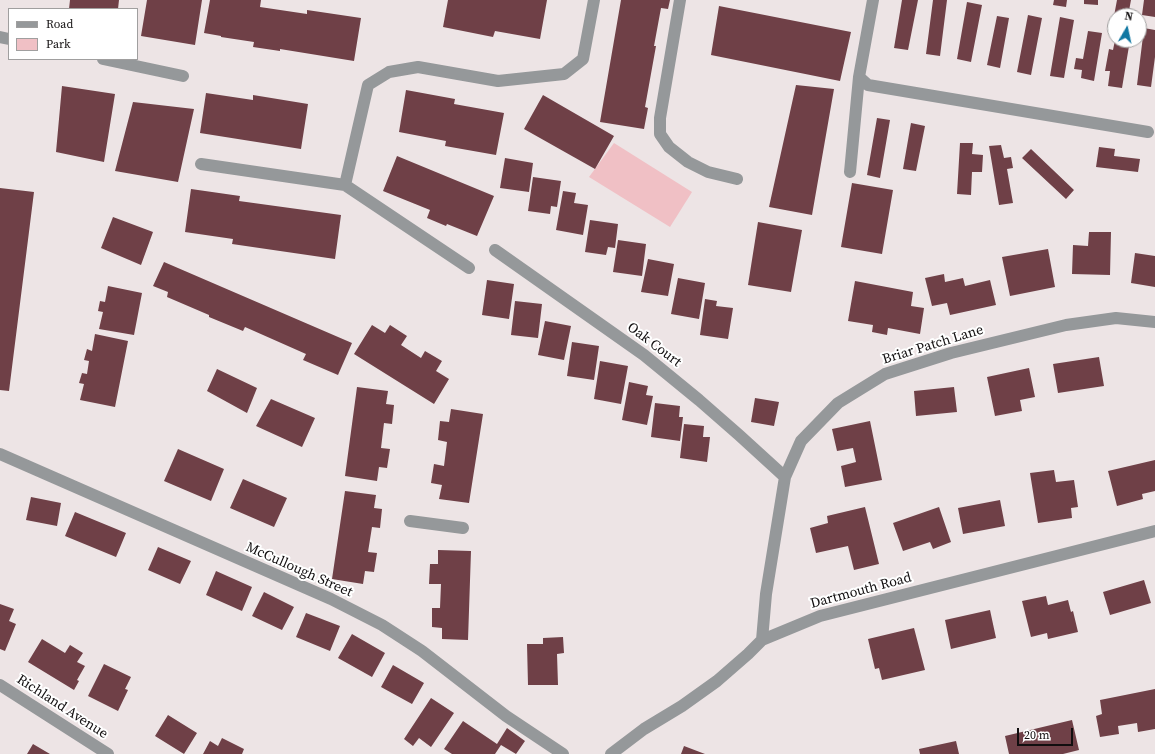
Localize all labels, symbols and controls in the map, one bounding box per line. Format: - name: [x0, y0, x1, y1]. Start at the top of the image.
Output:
- legend: [8, 8, 138, 60]
- north arrow: [1107, 8, 1147, 48]
- text: N: [1124, 9, 1134, 25]
- text: Road: [46, 16, 73, 32]
- text: Park: [46, 36, 71, 52]
- street label: Oak Court: [624, 319, 684, 371]
- street label: Briar Patch Lane: [881, 322, 985, 368]
- street label: McCullough Street: [243, 539, 355, 601]
- street label: Dartmouth Road: [809, 569, 913, 613]
- street label: Richland Avenue: [13, 671, 111, 743]
- scale bar: [1019, 720, 1075, 746]
- text: 20 m: [1024, 727, 1050, 743]

